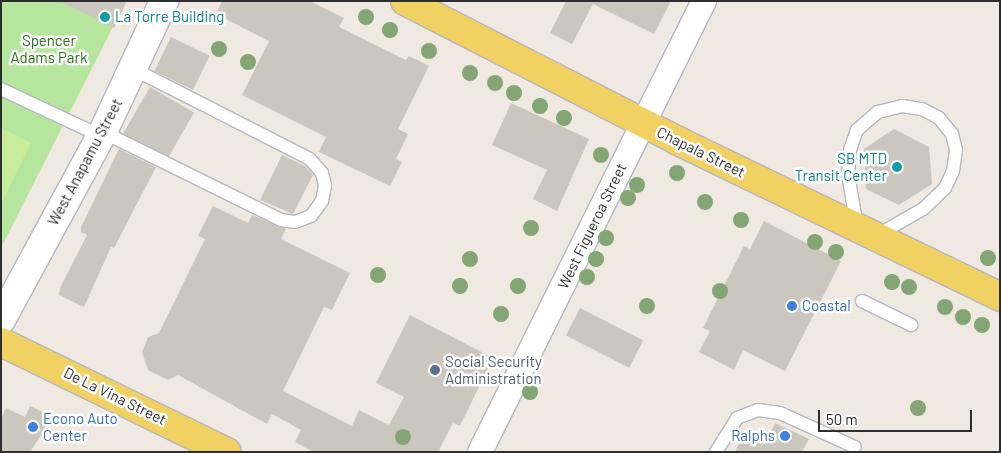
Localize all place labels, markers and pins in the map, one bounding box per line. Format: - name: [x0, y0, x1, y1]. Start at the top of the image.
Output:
- place label: La Torre Building: [115, 8, 224, 26]
- marker: La Torre Building: [99, 11, 111, 23]
- place label: SB MTD Transit Center: [795, 149, 887, 184]
- marker: SB MTD Transit Center: [891, 161, 903, 173]
- place label: Coastal: [802, 297, 851, 315]
- marker: Coastal: [786, 300, 798, 312]
- place label: Social Security Administration: [445, 352, 542, 387]
- marker: Social Security Administration: [429, 364, 441, 376]
- place label: Econo Auto Center: [43, 409, 118, 444]
- marker: Econo Auto Center: [27, 421, 39, 433]
- place label: Ralphs: [731, 427, 775, 445]
- marker: Ralphs: [779, 430, 791, 442]

